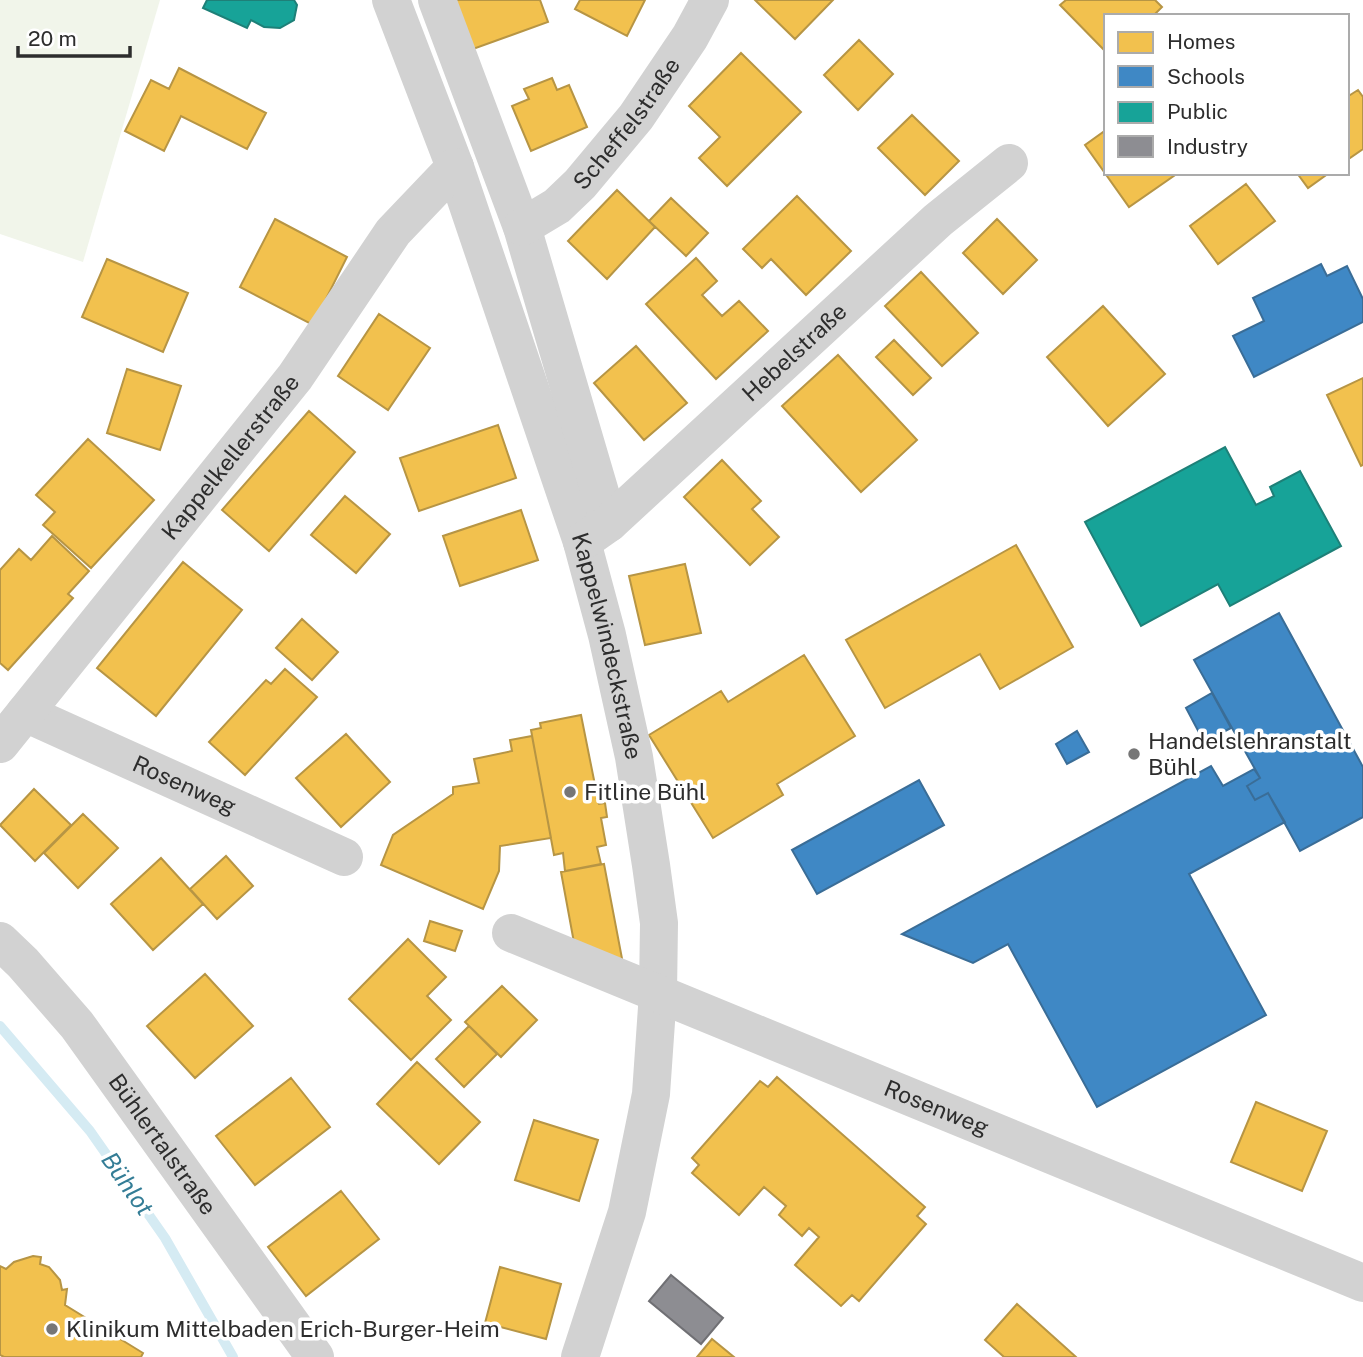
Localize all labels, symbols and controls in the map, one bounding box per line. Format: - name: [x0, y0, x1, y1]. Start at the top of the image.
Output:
- scale bar: [18, 14, 130, 58]
- legend: [1104, 14, 1349, 175]
- text: 20 m: [28, 26, 77, 51]
- text: Homes: [1167, 29, 1235, 54]
- street label: Scheffelstraße: [567, 52, 685, 195]
- text: Schools: [1167, 64, 1245, 89]
- text: Public: [1167, 99, 1228, 124]
- text: Industry: [1167, 134, 1248, 159]
- street label: Hebelstraße: [736, 297, 852, 407]
- street label: Kappelkellerstraße: [156, 369, 305, 545]
- street label: Kappelwindeckstraße: [567, 529, 648, 762]
- place label: Handelslehranstalt Bühl: [1148, 727, 1352, 780]
- marker: Handelslehranstalt Bühl: [1126, 746, 1142, 762]
- street label: Rosenweg: [129, 749, 241, 820]
- place label: Fitline Bühl: [584, 778, 706, 805]
- marker: Fitline Bühl: [562, 784, 578, 800]
- street label: Bühlertalstraße: [103, 1069, 223, 1220]
- street label: Rosenweg: [880, 1074, 993, 1141]
- water label: Bühlot: [96, 1146, 160, 1220]
- place label: Klinikum Mittelbaden Erich-Burger-Heim: [66, 1315, 500, 1342]
- marker: Klinikum Mittelbaden Erich-Burger-Heim: [44, 1321, 60, 1337]

